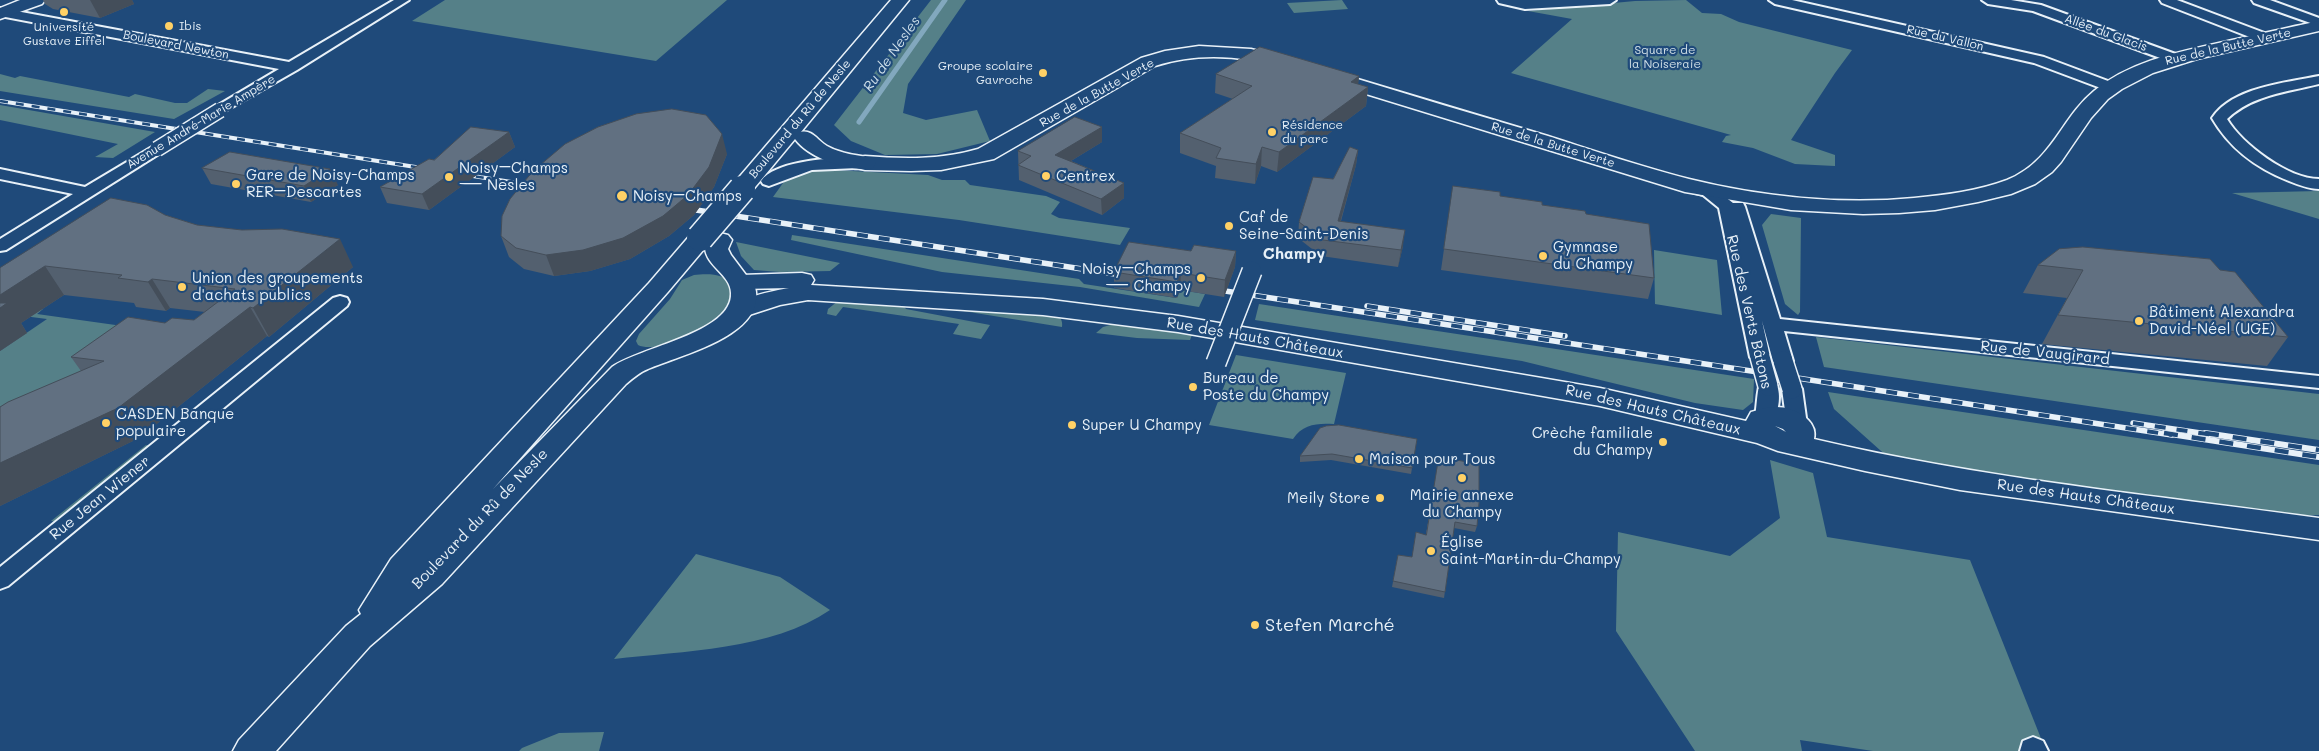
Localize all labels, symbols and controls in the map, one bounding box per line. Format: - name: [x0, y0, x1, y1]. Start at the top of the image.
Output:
- marker: Université Gustave Eiffel: [58, 6, 70, 18]
- street label: Allée du Glacis: [2063, 11, 2149, 55]
- water label: Ru de Nesles: [860, 13, 924, 95]
- place label: Ibis: [179, 19, 201, 33]
- place label: Université Gustave Eiffel: [23, 20, 105, 48]
- marker: Ibis: [163, 20, 175, 32]
- street label: Rue du Vallon: [1905, 22, 1985, 54]
- street label: Rue de la Butte Verte: [2164, 26, 2292, 68]
- street label: Boulevard Newton: [122, 28, 230, 62]
- park label: Square de la Noiseraie: [1629, 43, 1701, 71]
- street label: Rue de la Butte Verte: [1037, 56, 1157, 130]
- street label: Boulevard du Rû de Nesle: [746, 57, 854, 181]
- place label: Groupe scolaire Gavroche: [938, 59, 1033, 87]
- marker: Groupe scolaire Gavroche: [1037, 67, 1049, 79]
- street label: Avenue André-Marie Ampère: [124, 72, 278, 172]
- place label: Résidence du parc: [1282, 118, 1343, 146]
- street label: Rue de la Butte Verte: [1489, 119, 1617, 171]
- marker: Résidence du parc: [1266, 126, 1278, 138]
- place label: Noisy–Champs — Nesles: [459, 159, 568, 194]
- place label: Gare de Noisy-Champs RER–Descartes: [246, 166, 415, 201]
- place label: Centrex: [1056, 167, 1115, 185]
- marker: Centrex: [1040, 170, 1052, 182]
- marker: Noisy–Champs — Nesles: [443, 171, 455, 183]
- marker: Gare de Noisy-Champs RER–Descartes: [230, 178, 242, 190]
- place label: Noisy–Champs: [633, 187, 742, 205]
- marker: Noisy–Champs: [615, 189, 629, 203]
- place label: Caf de Seine-Saint-Denis: [1239, 208, 1369, 243]
- marker: Caf de Seine-Saint-Denis: [1223, 220, 1235, 232]
- street label: Rue des Verts Bâtons: [1722, 233, 1776, 391]
- place label: Gymnase du Champy: [1553, 238, 1633, 273]
- district label: Champy: [1263, 244, 1325, 264]
- marker: Gymnase du Champy: [1537, 250, 1549, 262]
- place label: Noisy–Champs — Champy: [1082, 260, 1191, 295]
- place label: Union des groupements d'achats publics: [192, 269, 363, 304]
- marker: Noisy–Champs — Champy: [1195, 272, 1207, 284]
- marker: Union des groupements d'achats publics: [176, 281, 188, 293]
- place label: Bâtiment Alexandra David-Néel (UGE): [2149, 303, 2295, 338]
- street label: Rue des Hauts Châteaux: [1165, 314, 1345, 362]
- marker: Bâtiment Alexandra David-Néel (UGE): [2133, 315, 2145, 327]
- street label: Rue de Vaugirard: [1979, 337, 2111, 369]
- place label: Bureau de Poste du Champy: [1203, 369, 1329, 404]
- marker: Bureau de Poste du Champy: [1187, 381, 1199, 393]
- street label: Rue des Hauts Châteaux: [1564, 381, 1742, 439]
- place label: CASDEN Banque populaire: [116, 405, 234, 440]
- place label: Super U Champy: [1082, 416, 1202, 434]
- marker: CASDEN Banque populaire: [100, 417, 112, 429]
- marker: Super U Champy: [1066, 419, 1078, 431]
- place label: Crèche familiale du Champy: [1532, 424, 1653, 459]
- marker: Crèche familiale du Champy: [1657, 436, 1669, 448]
- street label: Boulevard du Rû de Nesle: [408, 445, 552, 593]
- place label: Maison pour Tous: [1369, 450, 1496, 468]
- street label: Rue Jean Wiener: [46, 452, 154, 544]
- marker: Maison pour Tous: [1353, 453, 1365, 465]
- marker: Mairie annexe du Champy: [1456, 472, 1468, 484]
- street label: Rue des Hauts Châteaux: [1996, 476, 2176, 518]
- place label: Mairie annexe du Champy: [1410, 486, 1514, 521]
- place label: Meily Store: [1287, 489, 1370, 507]
- marker: Meily Store: [1374, 492, 1386, 504]
- place label: Église Saint-Martin-du-Champy: [1441, 533, 1621, 568]
- marker: Église Saint-Martin-du-Champy: [1425, 545, 1437, 557]
- place label: Stefen Marché: [1265, 614, 1395, 636]
- marker: Stefen Marché: [1249, 619, 1261, 631]

